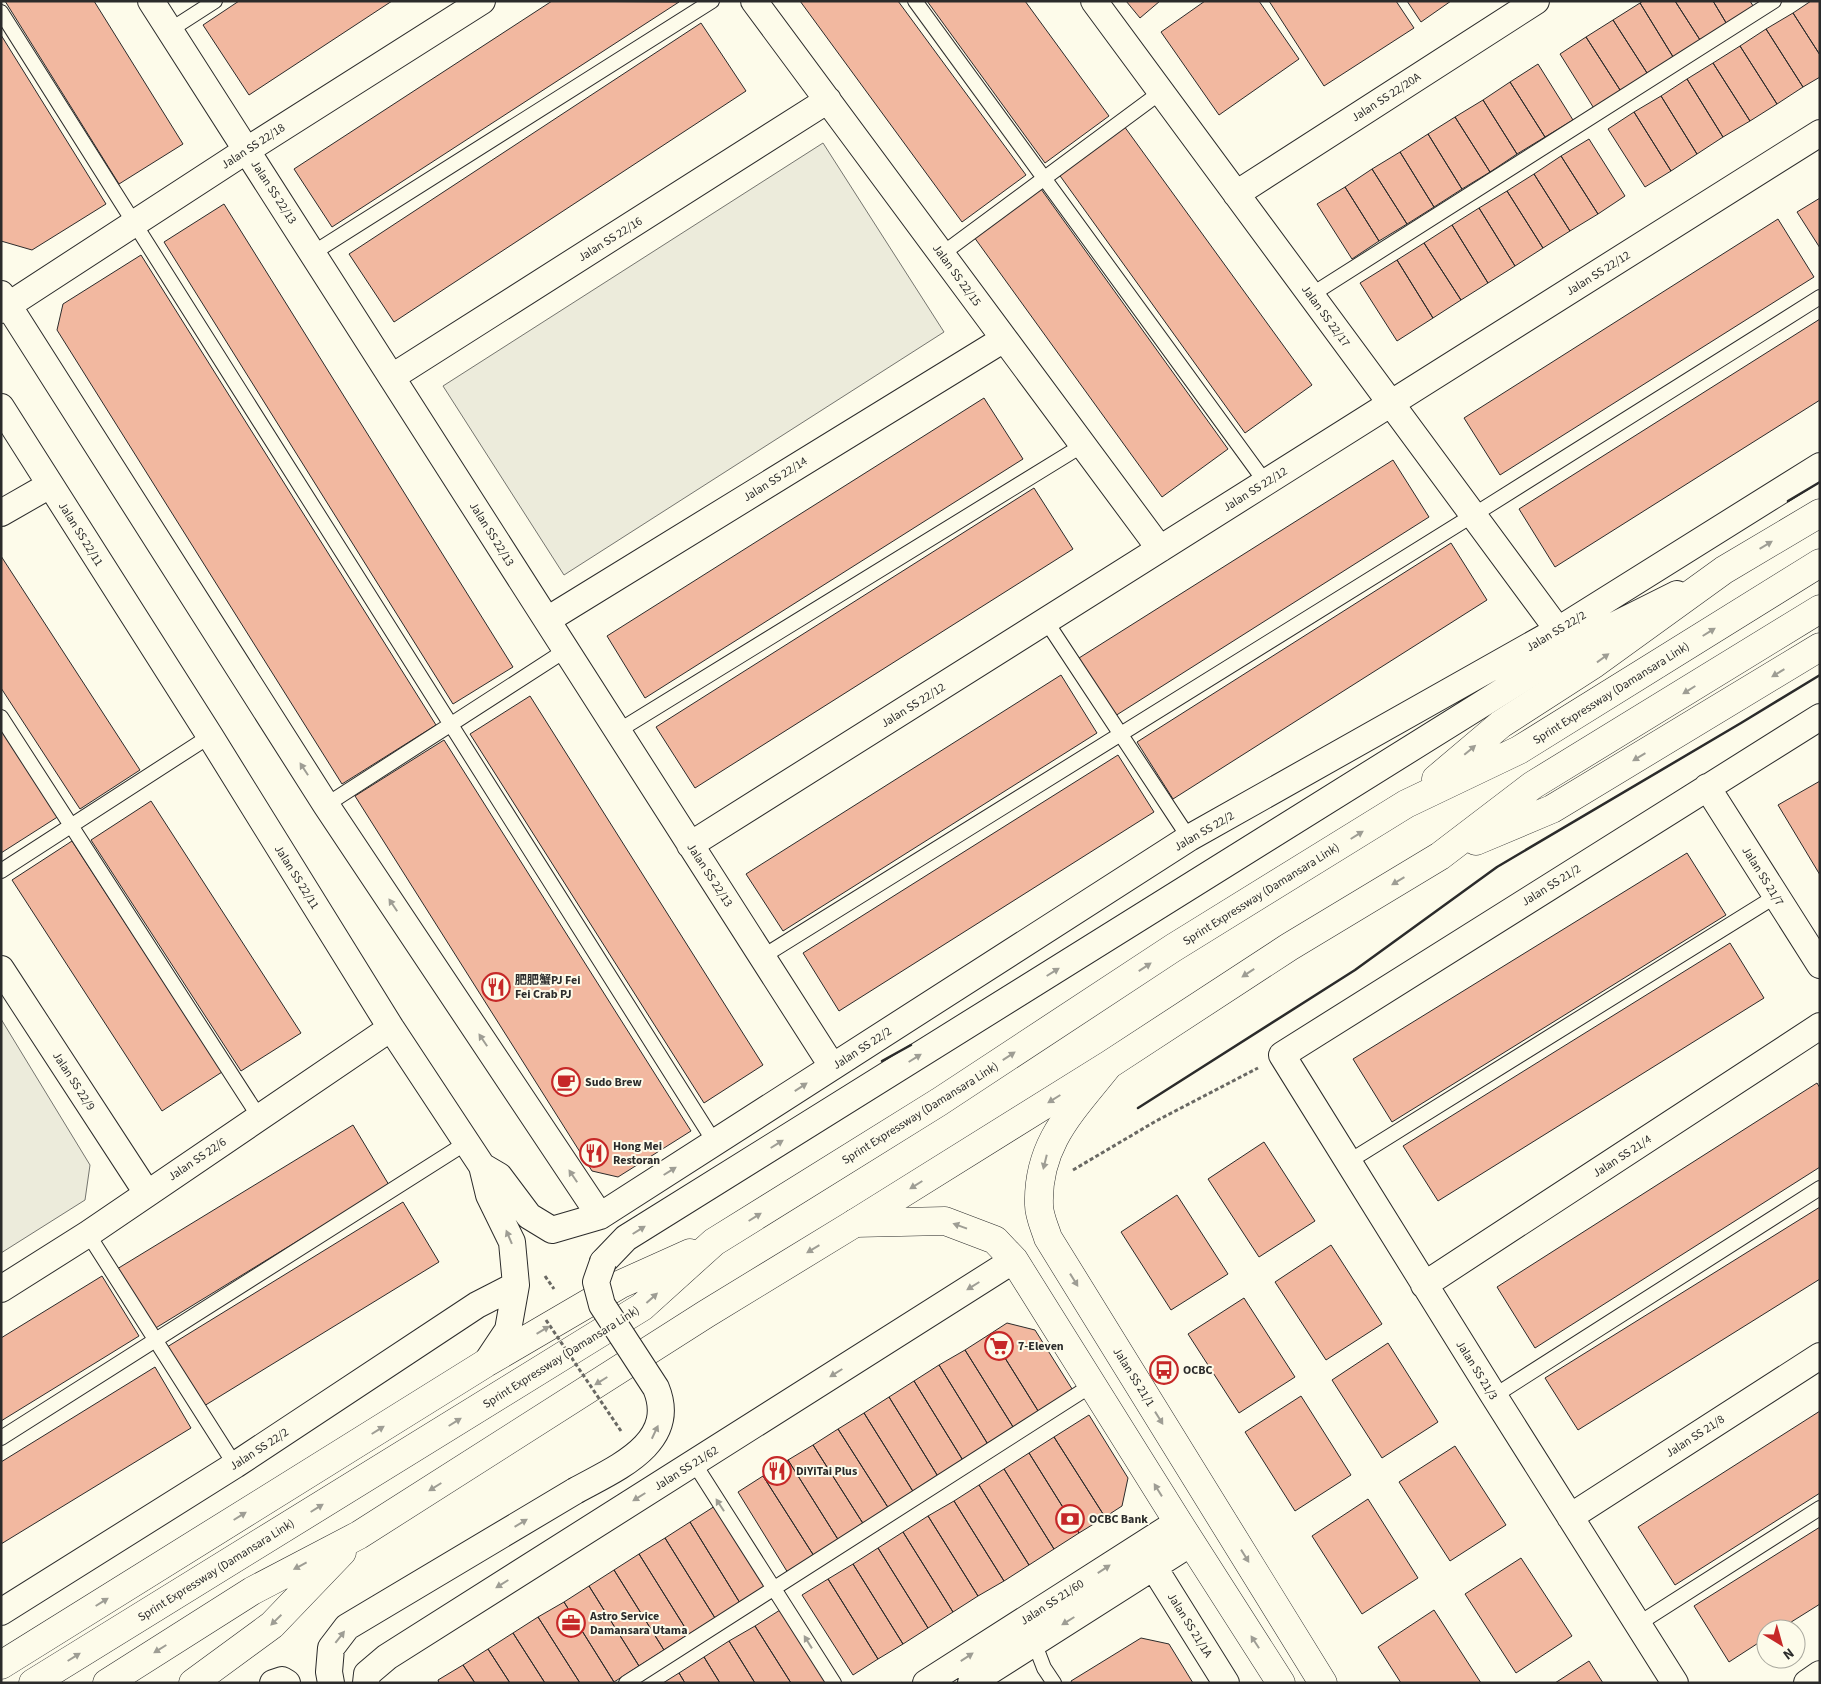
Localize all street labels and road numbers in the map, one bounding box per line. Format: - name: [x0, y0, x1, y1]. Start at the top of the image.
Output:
- street label: Jalan SS 22/20A: [1348, 68, 1425, 126]
- street label: Jalan SS 22/18: [218, 119, 289, 173]
- street label: Jalan SS 22/13: [247, 157, 301, 228]
- street label: Jalan SS 22/16: [575, 213, 646, 266]
- street label: Jalan SS 22/15: [928, 241, 985, 310]
- street label: Jalan SS 22/12: [1563, 247, 1634, 300]
- street label: Jalan SS 22/17: [1297, 282, 1354, 351]
- street label: Jalan SS 22/14: [740, 453, 811, 506]
- street label: Jalan SS 22/12: [1220, 463, 1291, 516]
- street label: Jalan SS 22/11: [54, 499, 107, 570]
- street label: Jalan SS 22/13: [465, 499, 518, 570]
- street label: Jalan SS 22/2: [1523, 607, 1589, 656]
- street label: Sprint Expressway (Damansara Link): [1530, 638, 1693, 749]
- street label: Jalan SS 22/12: [878, 679, 949, 732]
- street label: Jalan SS 22/2: [1171, 807, 1238, 856]
- street label: Sprint Expressway (Damansara Link): [1180, 839, 1343, 950]
- street label: Jalan SS 22/13: [683, 840, 737, 911]
- street label: Jalan SS 22/11: [270, 842, 323, 913]
- street label: Jalan SS 21/7: [1738, 843, 1788, 909]
- street label: Jalan SS 21/2: [1518, 860, 1584, 910]
- street label: Jalan SS 22/2: [830, 1023, 895, 1074]
- street label: Jalan SS 22/9: [48, 1049, 99, 1114]
- street label: Sprint Expressway (Damansara Link): [839, 1058, 1002, 1169]
- street label: Jalan SS 21/4: [1590, 1131, 1655, 1182]
- street label: Jalan SS 22/6: [165, 1134, 230, 1185]
- street label: Sprint Expressway (Damansara Link): [480, 1302, 643, 1413]
- street label: Jalan SS 21/3: [1452, 1337, 1502, 1403]
- street label: Jalan SS 21/1: [1109, 1344, 1159, 1410]
- street label: Jalan SS 21/8: [1663, 1411, 1728, 1462]
- street label: Jalan SS 22/2: [227, 1424, 292, 1475]
- street label: Jalan SS 21/62: [651, 1442, 722, 1495]
- street label: Sprint Expressway (Damansara Link): [135, 1515, 298, 1626]
- street label: Jalan SS 21/60: [1017, 1575, 1088, 1629]
- street label: Jalan SS 21/1A: [1163, 1590, 1217, 1661]

